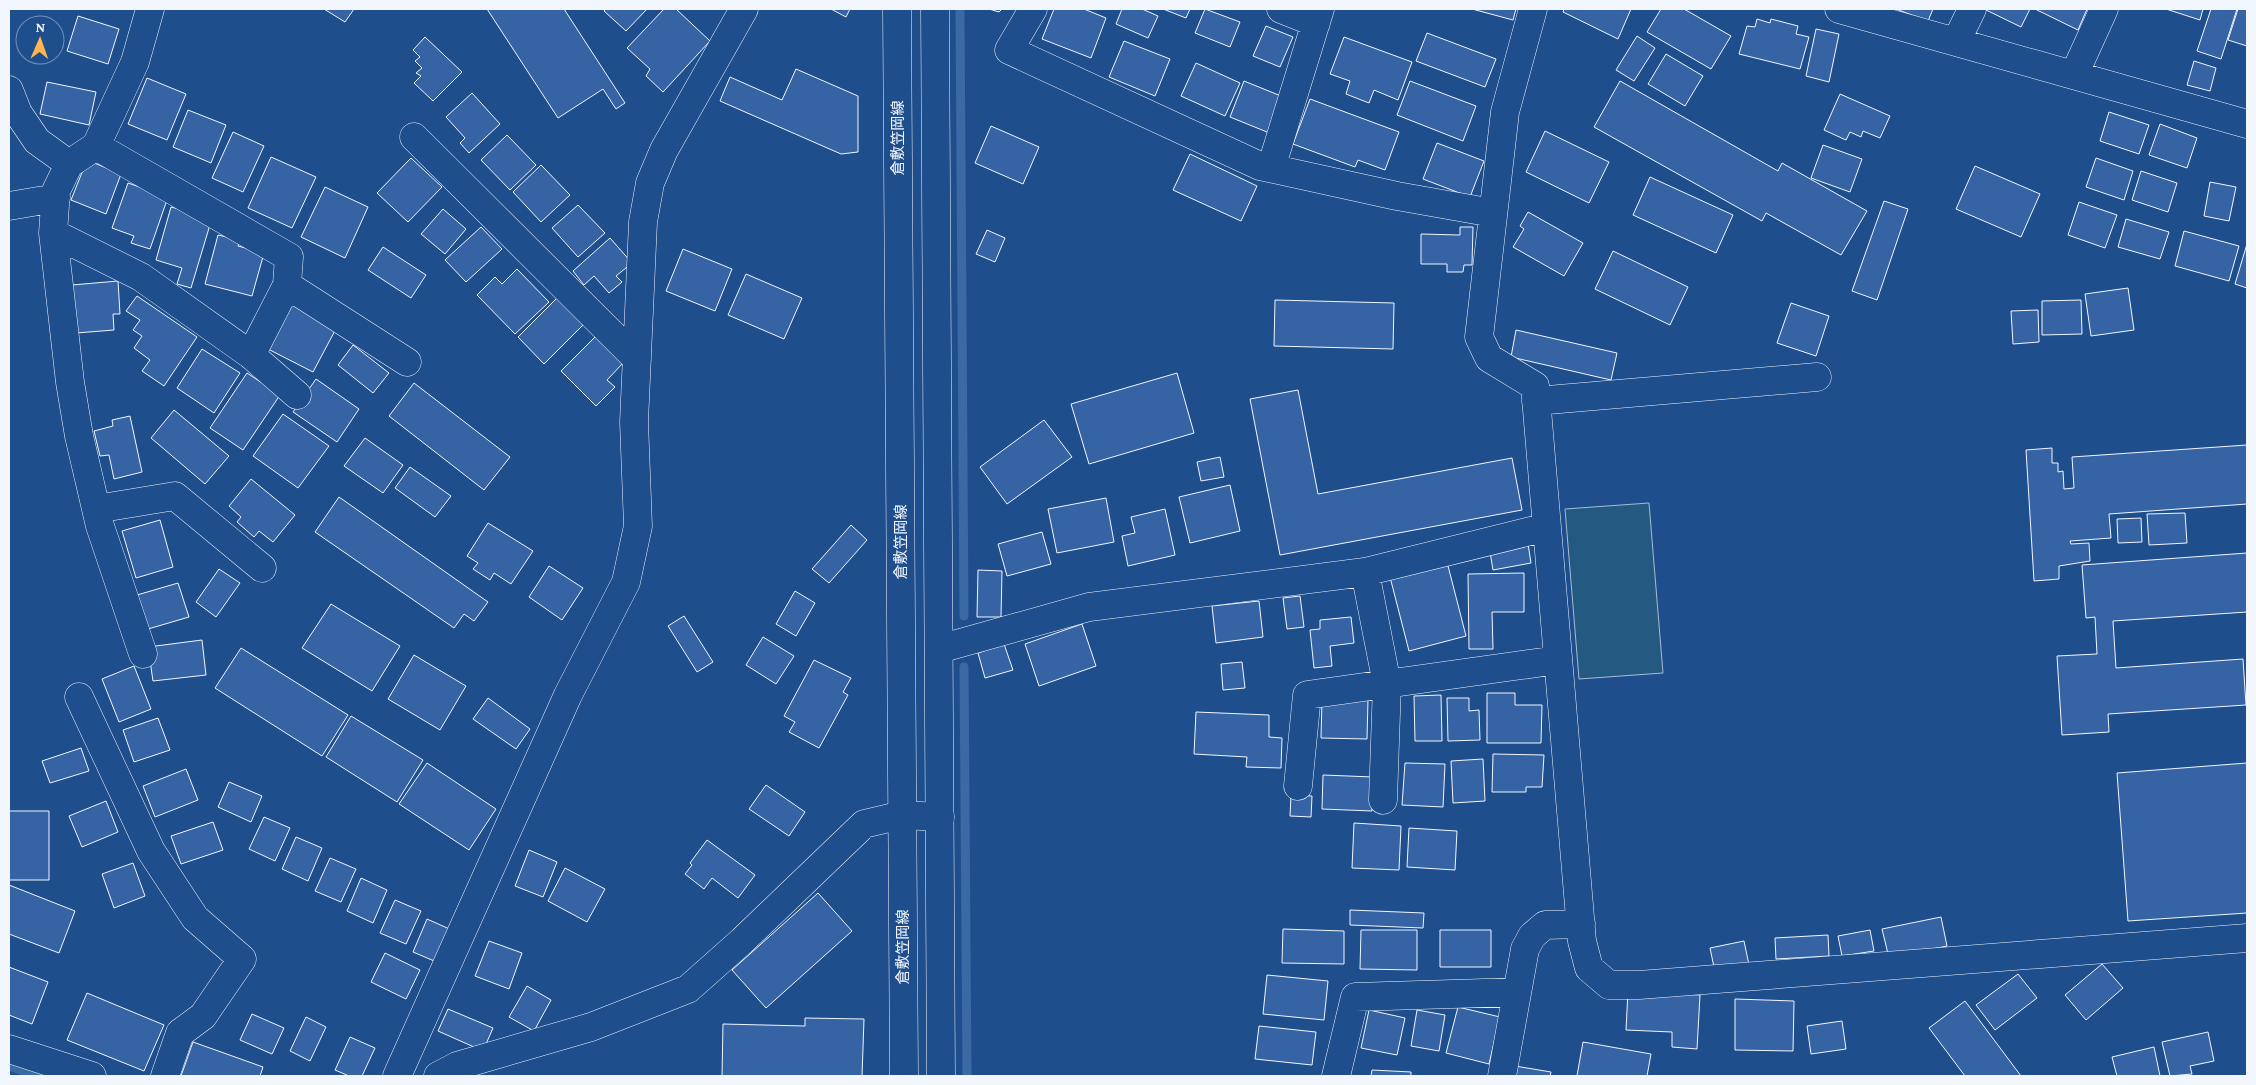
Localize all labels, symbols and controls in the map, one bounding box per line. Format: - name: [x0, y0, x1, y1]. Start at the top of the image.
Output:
- north arrow: [15, 15, 65, 65]
- text: N: [35, 19, 46, 35]
- street label: 倉敷笠岡線: [889, 100, 906, 176]
- street label: 倉敷笠岡線: [892, 504, 909, 580]
- street label: 倉敷笠岡線: [894, 909, 911, 985]

